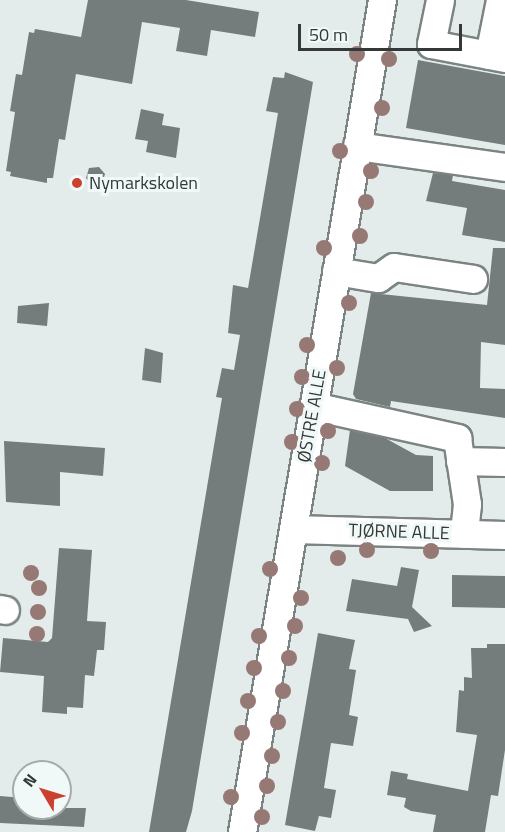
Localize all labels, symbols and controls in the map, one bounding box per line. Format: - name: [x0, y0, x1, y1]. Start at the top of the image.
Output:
- scale bar: [301, 12, 464, 50]
- text: 50 m: [309, 21, 348, 48]
- place label: Nymarkskolen: [89, 172, 198, 194]
- marker: Nymarkskolen: [70, 176, 84, 190]
- street label: ØSTRE ALLE: [293, 368, 331, 464]
- street label: TJØRNE ALLE: [348, 519, 450, 545]
- north arrow: [12, 760, 72, 820]
- text: N: [17, 768, 42, 792]

